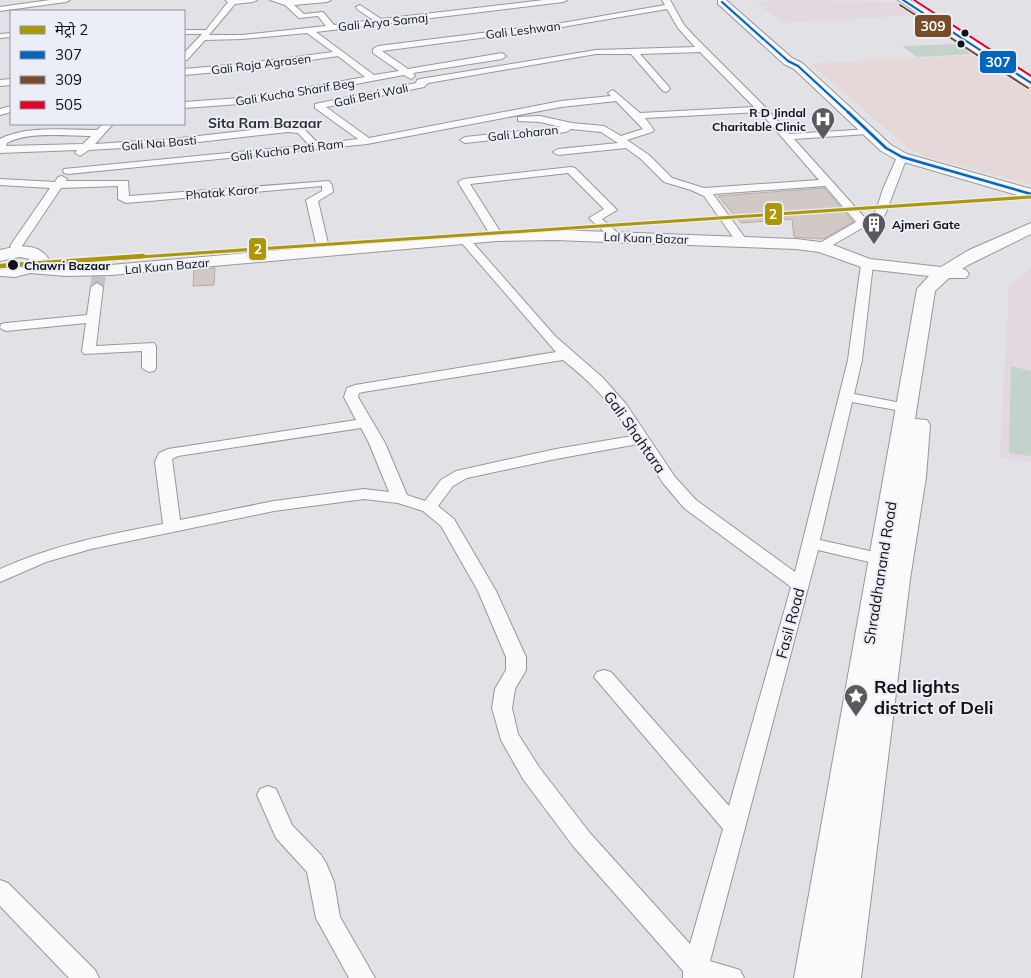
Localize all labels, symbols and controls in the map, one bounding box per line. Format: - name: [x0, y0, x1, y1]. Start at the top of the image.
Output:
- legend: [10, 10, 185, 125]
- street label: Gali Arya Samaj: [337, 10, 429, 34]
- line badge: 309: [914, 14, 952, 38]
- text: 309: [920, 17, 946, 35]
- street label: Gali Leshwan: [485, 18, 561, 42]
- text: मेट्रो 2: [55, 20, 88, 39]
- unlabelled marker: [960, 28, 970, 38]
- unlabelled marker: [956, 39, 966, 49]
- text: 307: [55, 45, 82, 64]
- street label: Gali Raja Agrasen: [210, 50, 312, 78]
- line badge: 307: [979, 50, 1017, 74]
- text: 307: [985, 53, 1011, 71]
- text: 309: [55, 70, 82, 89]
- street label: Gali Kucha Sharif Beg: [234, 75, 356, 109]
- street label: Gali Beri Wali: [333, 80, 410, 110]
- text: 505: [55, 95, 82, 114]
- place label: R D Jindal Charitable Clinic: [712, 105, 806, 134]
- hospital icon: R D Jindal Charitable Clinic: [810, 106, 836, 140]
- district label: Sita Ram Bazaar: [208, 114, 322, 132]
- street label: Gali Loharan: [487, 122, 559, 144]
- street label: Gali Nai Basti: [121, 132, 197, 154]
- street label: Gali Kucha Pati Ram: [230, 136, 344, 164]
- street label: Phatak Karor: [185, 181, 260, 203]
- line badge: 2: [764, 202, 783, 226]
- text: 2: [769, 205, 777, 223]
- building icon: Ajmeri Gate: [861, 211, 887, 245]
- place label: Ajmeri Gate: [892, 217, 960, 232]
- street label: Lal Kuan Bazar: [603, 229, 689, 247]
- line badge: 2: [248, 237, 267, 261]
- text: 2: [254, 240, 262, 258]
- street label: Lal Kuan Bazar: [124, 255, 210, 277]
- marker: Chawri Bazaar: [6, 258, 20, 272]
- place label: Chawri Bazaar: [24, 258, 110, 273]
- street label: Gali Shahtara: [600, 387, 670, 477]
- street label: Shraddhanand Road: [859, 500, 901, 646]
- street label: Fasil Road: [771, 586, 809, 660]
- place label: Red lights district of Deli: [874, 675, 993, 719]
- place icon: Red lights district of Deli: [843, 683, 869, 717]

